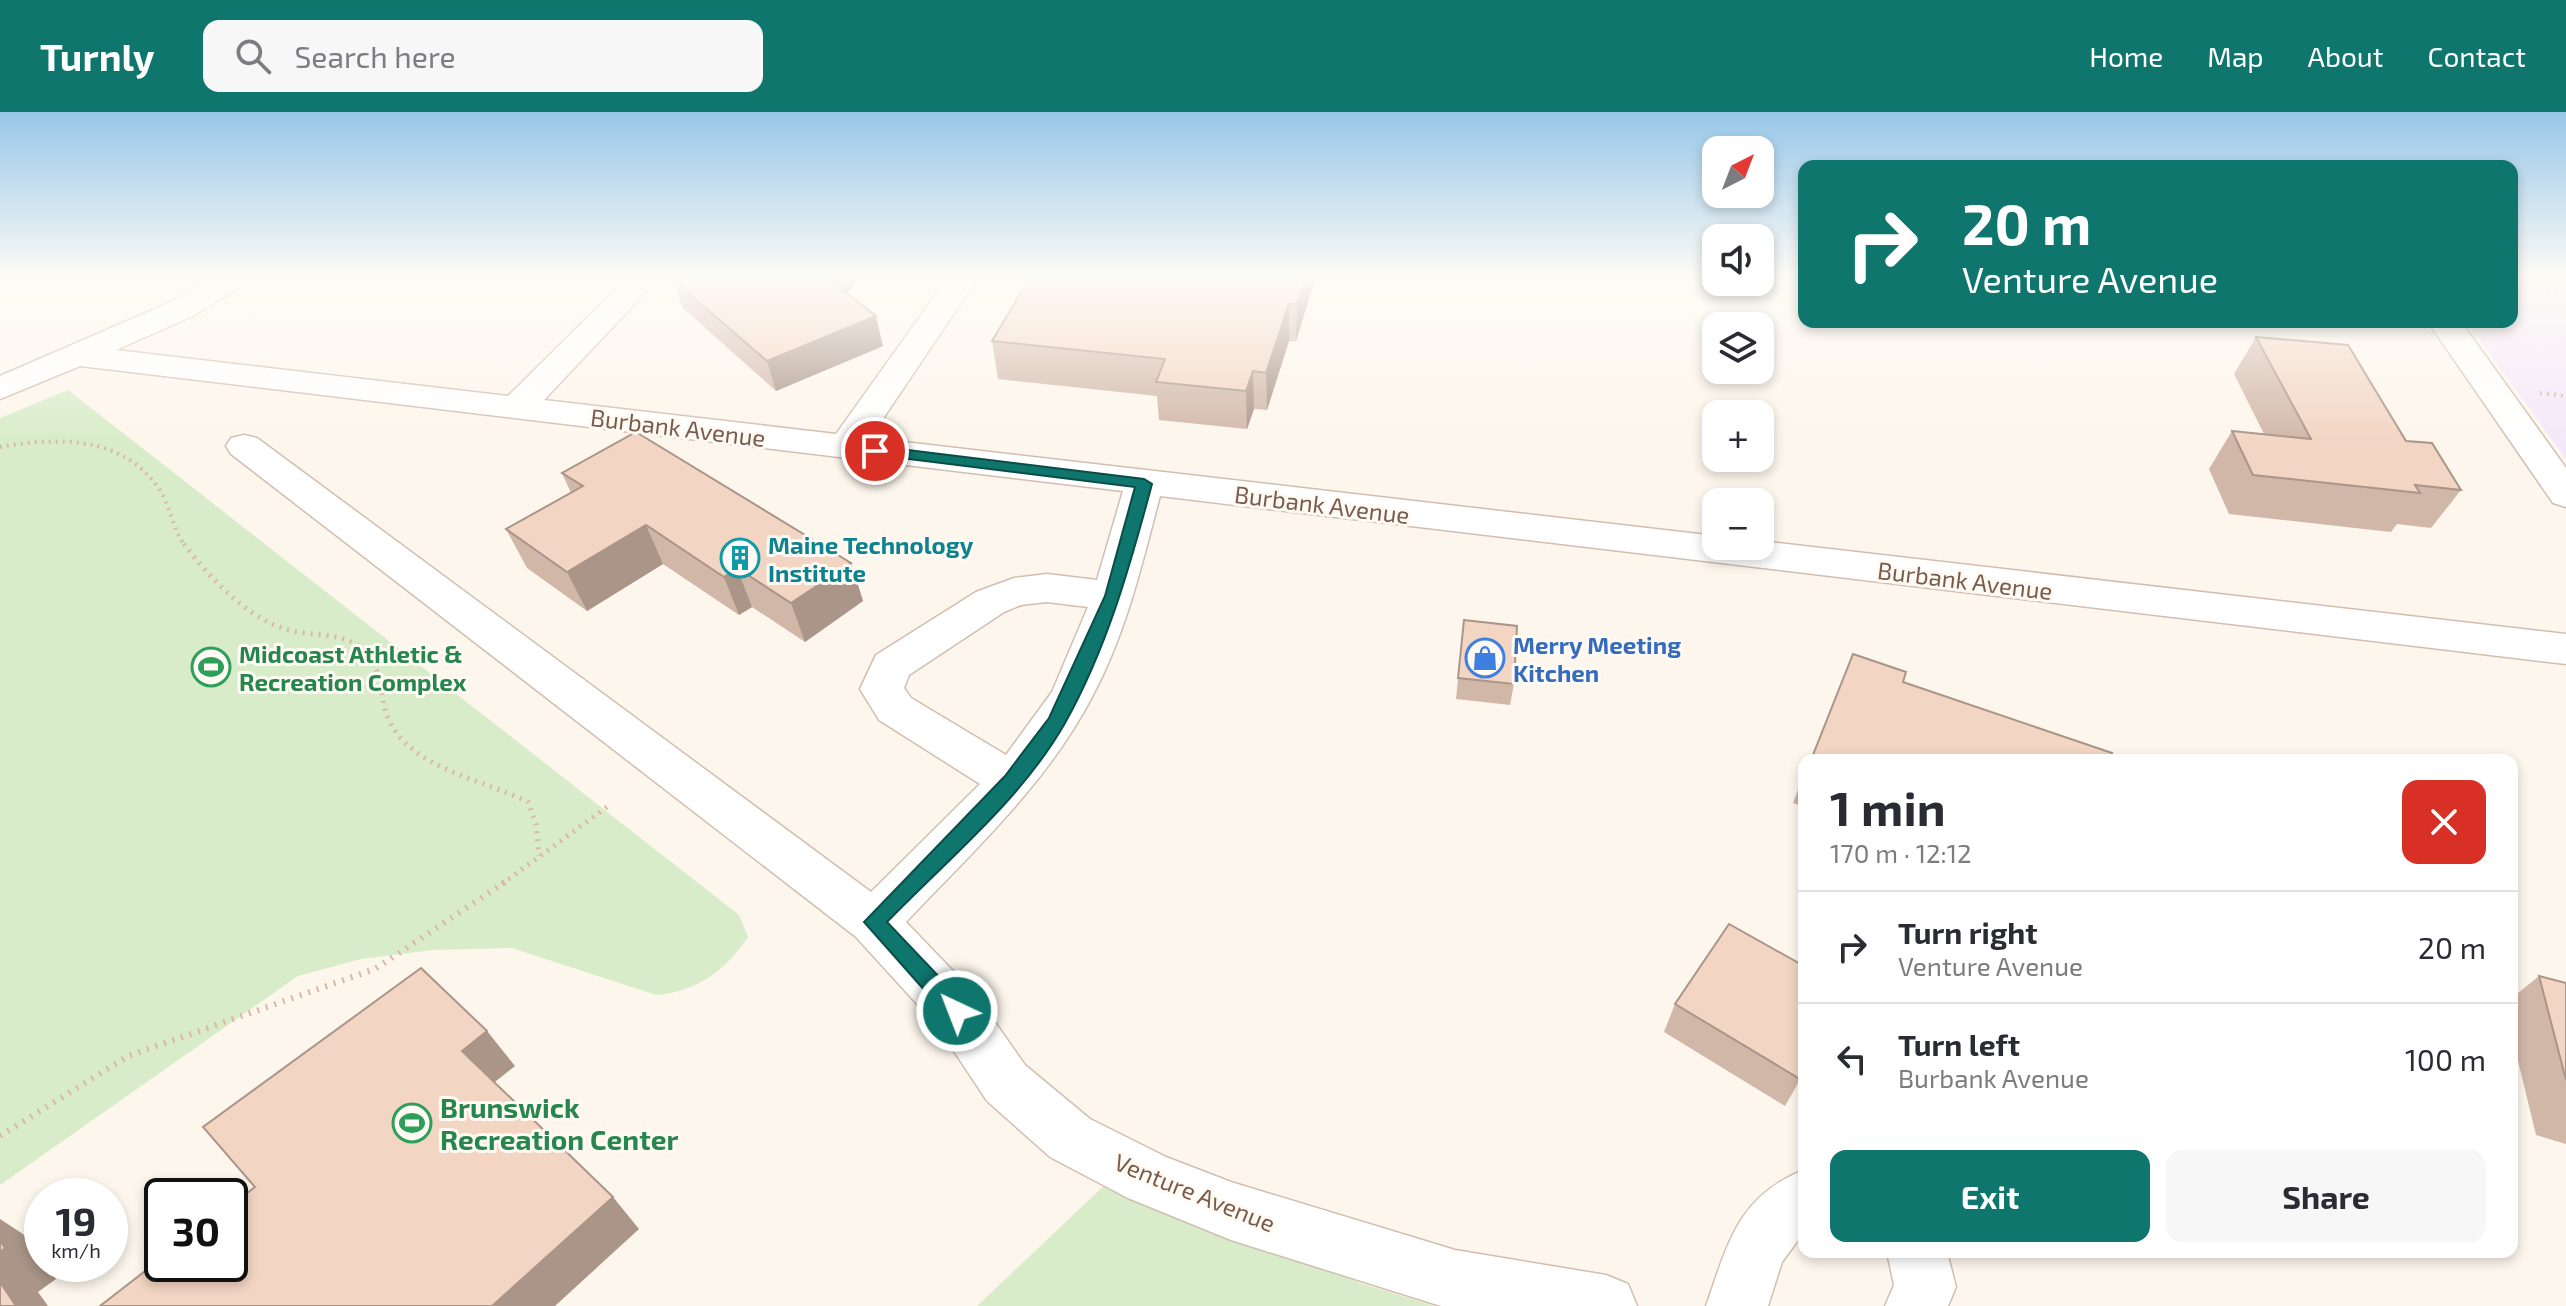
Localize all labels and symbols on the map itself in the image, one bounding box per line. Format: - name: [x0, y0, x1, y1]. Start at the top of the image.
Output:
- north arrow: [1702, 136, 1774, 208]
- street label: Burbank Avenue: [589, 402, 767, 452]
- pin: [841, 417, 909, 485]
- street label: Burbank Avenue: [1233, 479, 1411, 529]
- place label: Maine Technology Institute: [768, 530, 974, 587]
- building icon: Maine Technology Institute: [719, 537, 761, 579]
- street label: Burbank Avenue: [1876, 555, 2054, 605]
- place label: Merry Meeting Kitchen: [1513, 630, 1681, 687]
- shop icon: Merry Meeting Kitchen: [1464, 637, 1506, 679]
- place label: Midcoast Athletic & Recreation Complex: [239, 639, 467, 696]
- sports icon: Midcoast Athletic & Recreation Complex: [190, 646, 232, 688]
- position arrow: [915, 969, 999, 1053]
- place label: Brunswick Recreation Center: [440, 1090, 678, 1156]
- sports icon: Brunswick Recreation Center: [391, 1102, 433, 1144]
- street label: Venture Avenue: [1110, 1147, 1280, 1237]
- speed limit sign: 30: [144, 1178, 248, 1282]

